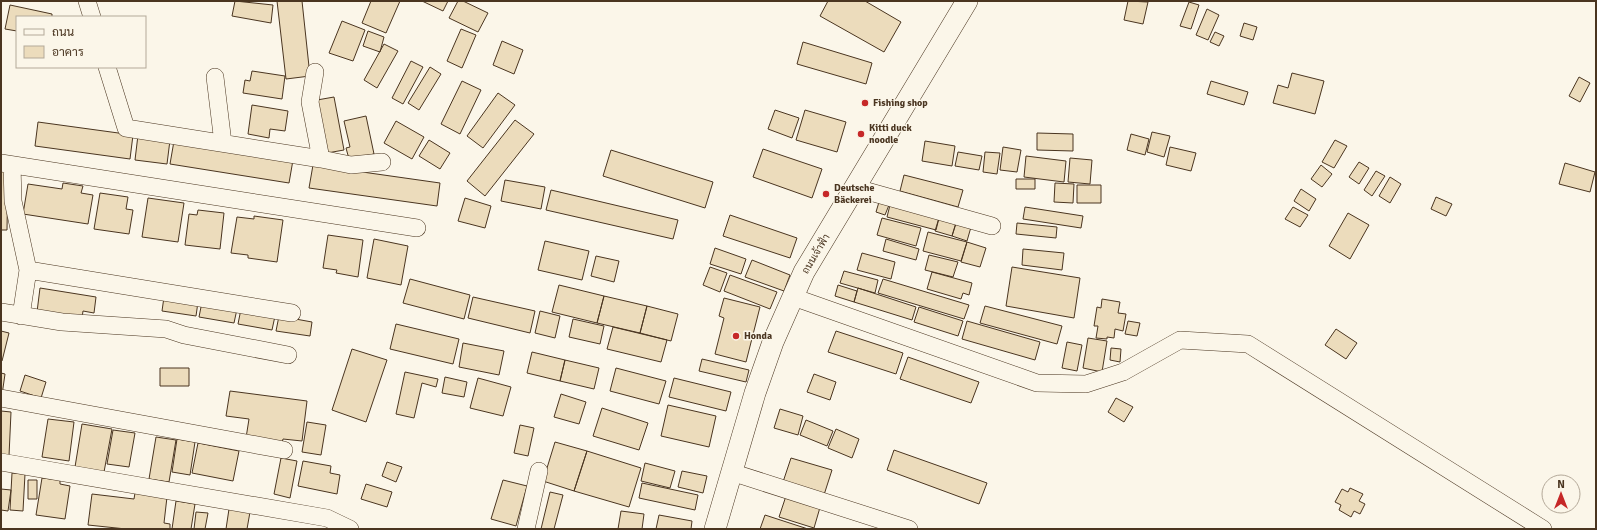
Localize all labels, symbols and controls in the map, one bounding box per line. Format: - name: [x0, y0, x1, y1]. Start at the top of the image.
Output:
- legend: [16, 16, 146, 68]
- text: ถนน: [52, 25, 75, 40]
- text: อาคาร: [52, 45, 84, 60]
- place label: Fishing shop: [873, 97, 928, 109]
- marker: Fishing shop: [860, 98, 870, 108]
- place label: Kitti duck noodle: [869, 122, 912, 146]
- marker: Kitti duck noodle: [856, 129, 866, 139]
- place label: Deutsche Bäckerei: [834, 182, 874, 206]
- marker: Deutsche Bäckerei: [821, 189, 831, 199]
- street label: ถนนเจ้าฟ้า: [799, 231, 833, 276]
- place label: Honda: [744, 330, 772, 342]
- marker: Honda: [731, 331, 741, 341]
- north arrow: [1541, 474, 1581, 514]
- text: N: [1557, 478, 1565, 491]

